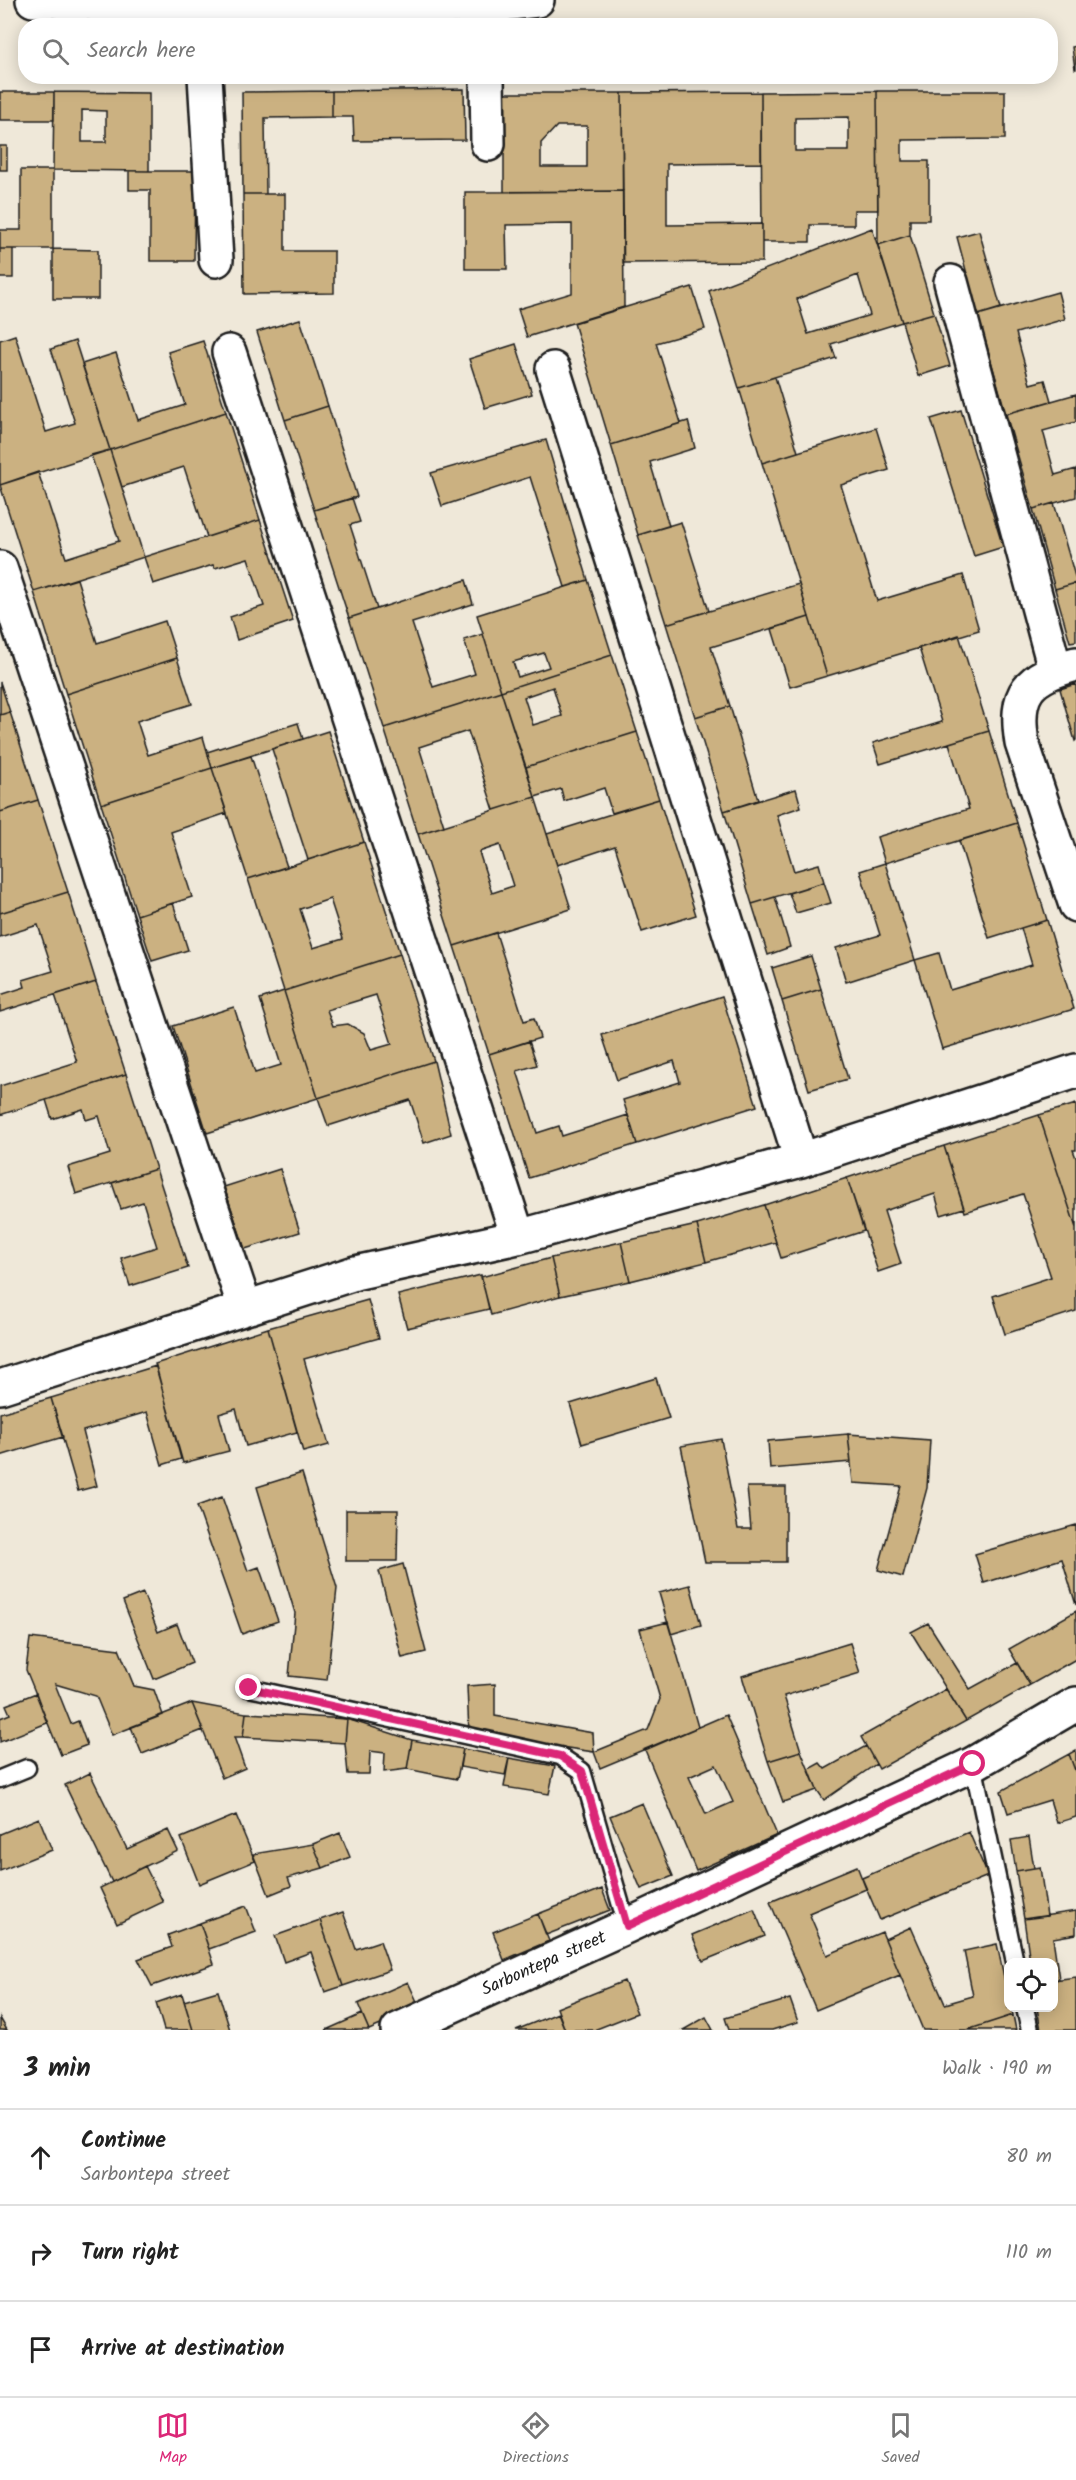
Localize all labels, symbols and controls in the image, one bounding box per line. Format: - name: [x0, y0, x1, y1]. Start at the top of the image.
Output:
- search box: [18, 18, 1058, 84]
- text: Search here: [87, 34, 195, 69]
- icon: search: [39, 35, 72, 68]
- route end: [235, 1674, 261, 1700]
- route start: [959, 1750, 985, 1776]
- street label: Sarbontepa street: [477, 1923, 612, 2005]
- map controls: [1004, 1958, 1058, 2012]
- button: locate: [1004, 1958, 1058, 2012]
- text: 3 min: [24, 2048, 91, 2090]
- text: Walk · 190 m: [942, 2053, 1052, 2085]
- text: Continue: [81, 2124, 166, 2159]
- icon: ahead: [24, 2141, 57, 2174]
- text: 80 m: [1006, 2141, 1052, 2173]
- text: Sarbontepa street: [81, 2159, 230, 2191]
- text: Turn right: [81, 2236, 179, 2271]
- icon: right: [24, 2237, 57, 2270]
- text: 110 m: [1006, 2237, 1052, 2269]
- text: Arrive at destination: [81, 2332, 284, 2367]
- icon: arrive: [24, 2333, 57, 2366]
- tab: Map: [156, 2409, 189, 2470]
- tab: Directions: [502, 2409, 569, 2470]
- tab: Saved: [882, 2409, 920, 2470]

